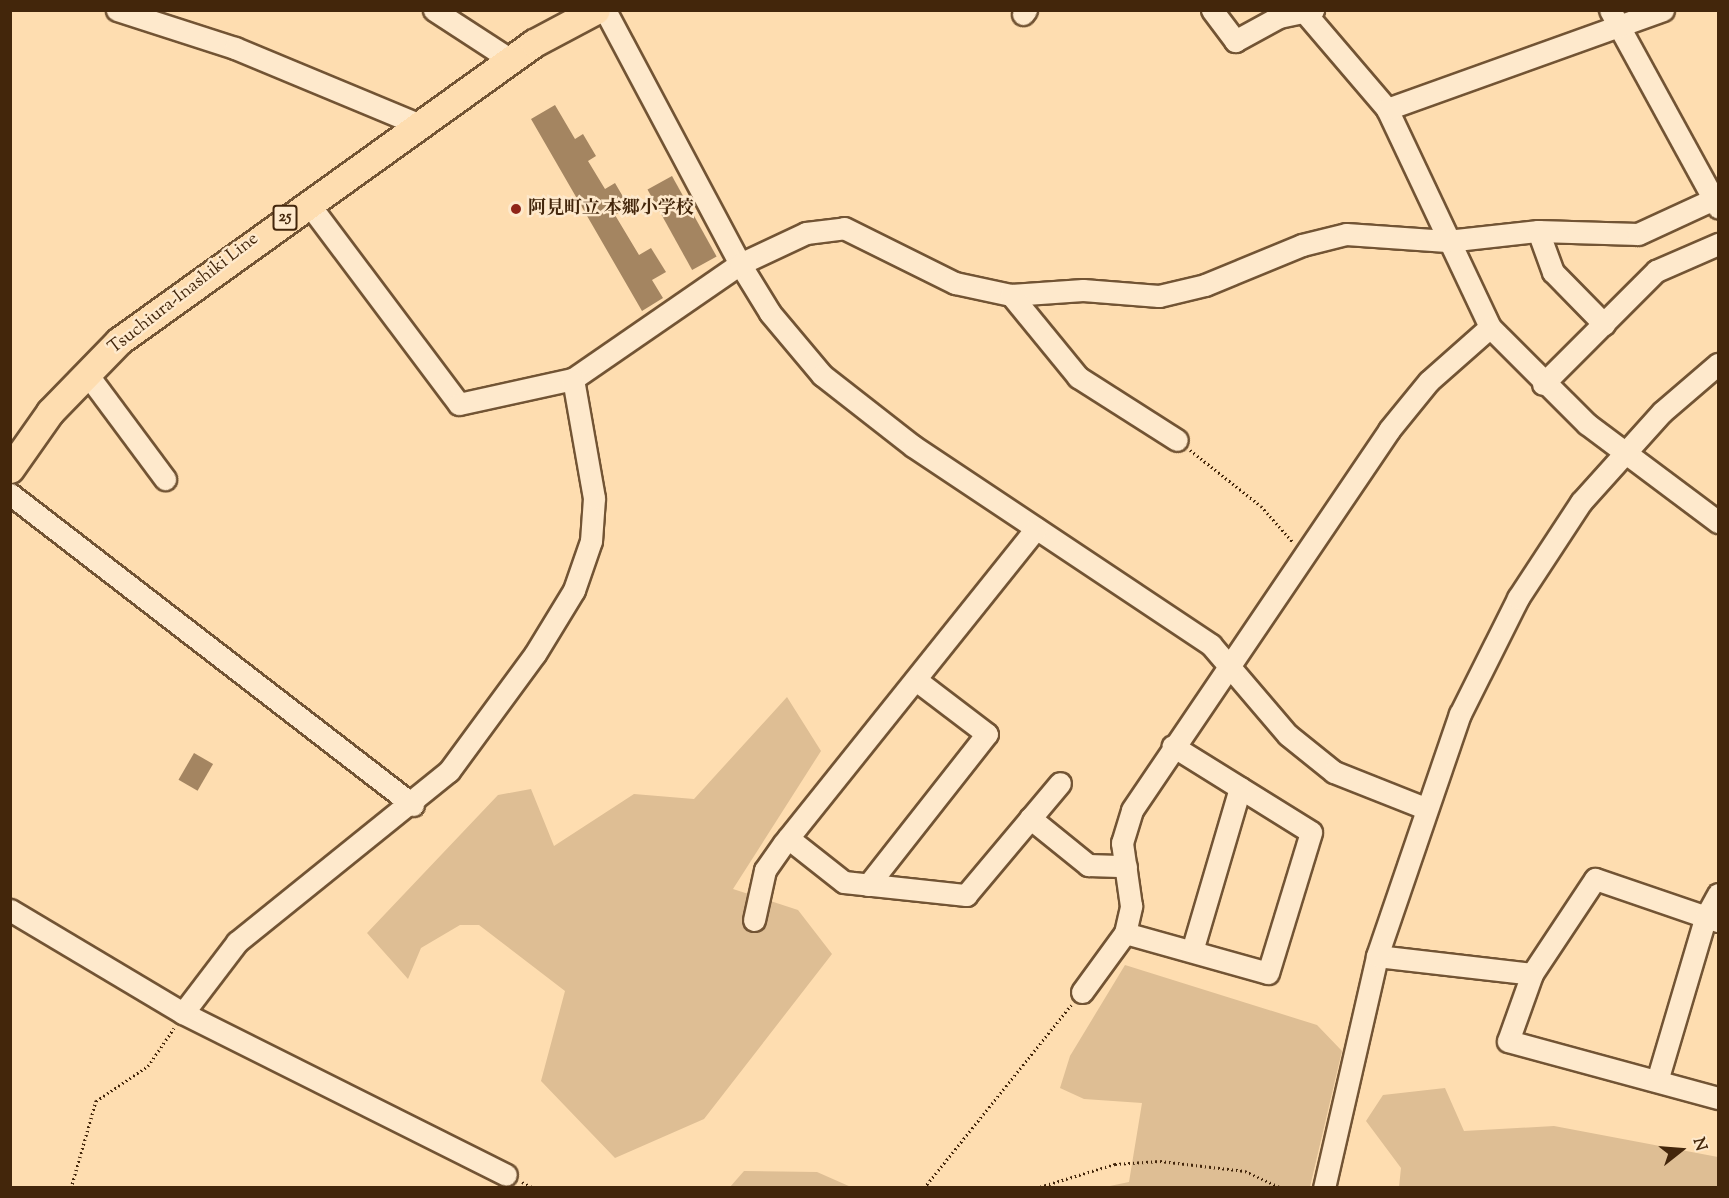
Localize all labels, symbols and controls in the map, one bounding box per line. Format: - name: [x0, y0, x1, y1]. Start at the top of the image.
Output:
- place label: 阿見町立 本郷小学校: [528, 198, 694, 220]
- marker: 阿見町立 本郷小学校: [509, 202, 523, 216]
- road number: 25: [272, 205, 298, 231]
- street label: Tsuchiura-Inashiki Line: [105, 229, 263, 359]
- north arrow: [1651, 1120, 1711, 1180]
- text: N: [1686, 1135, 1712, 1154]

